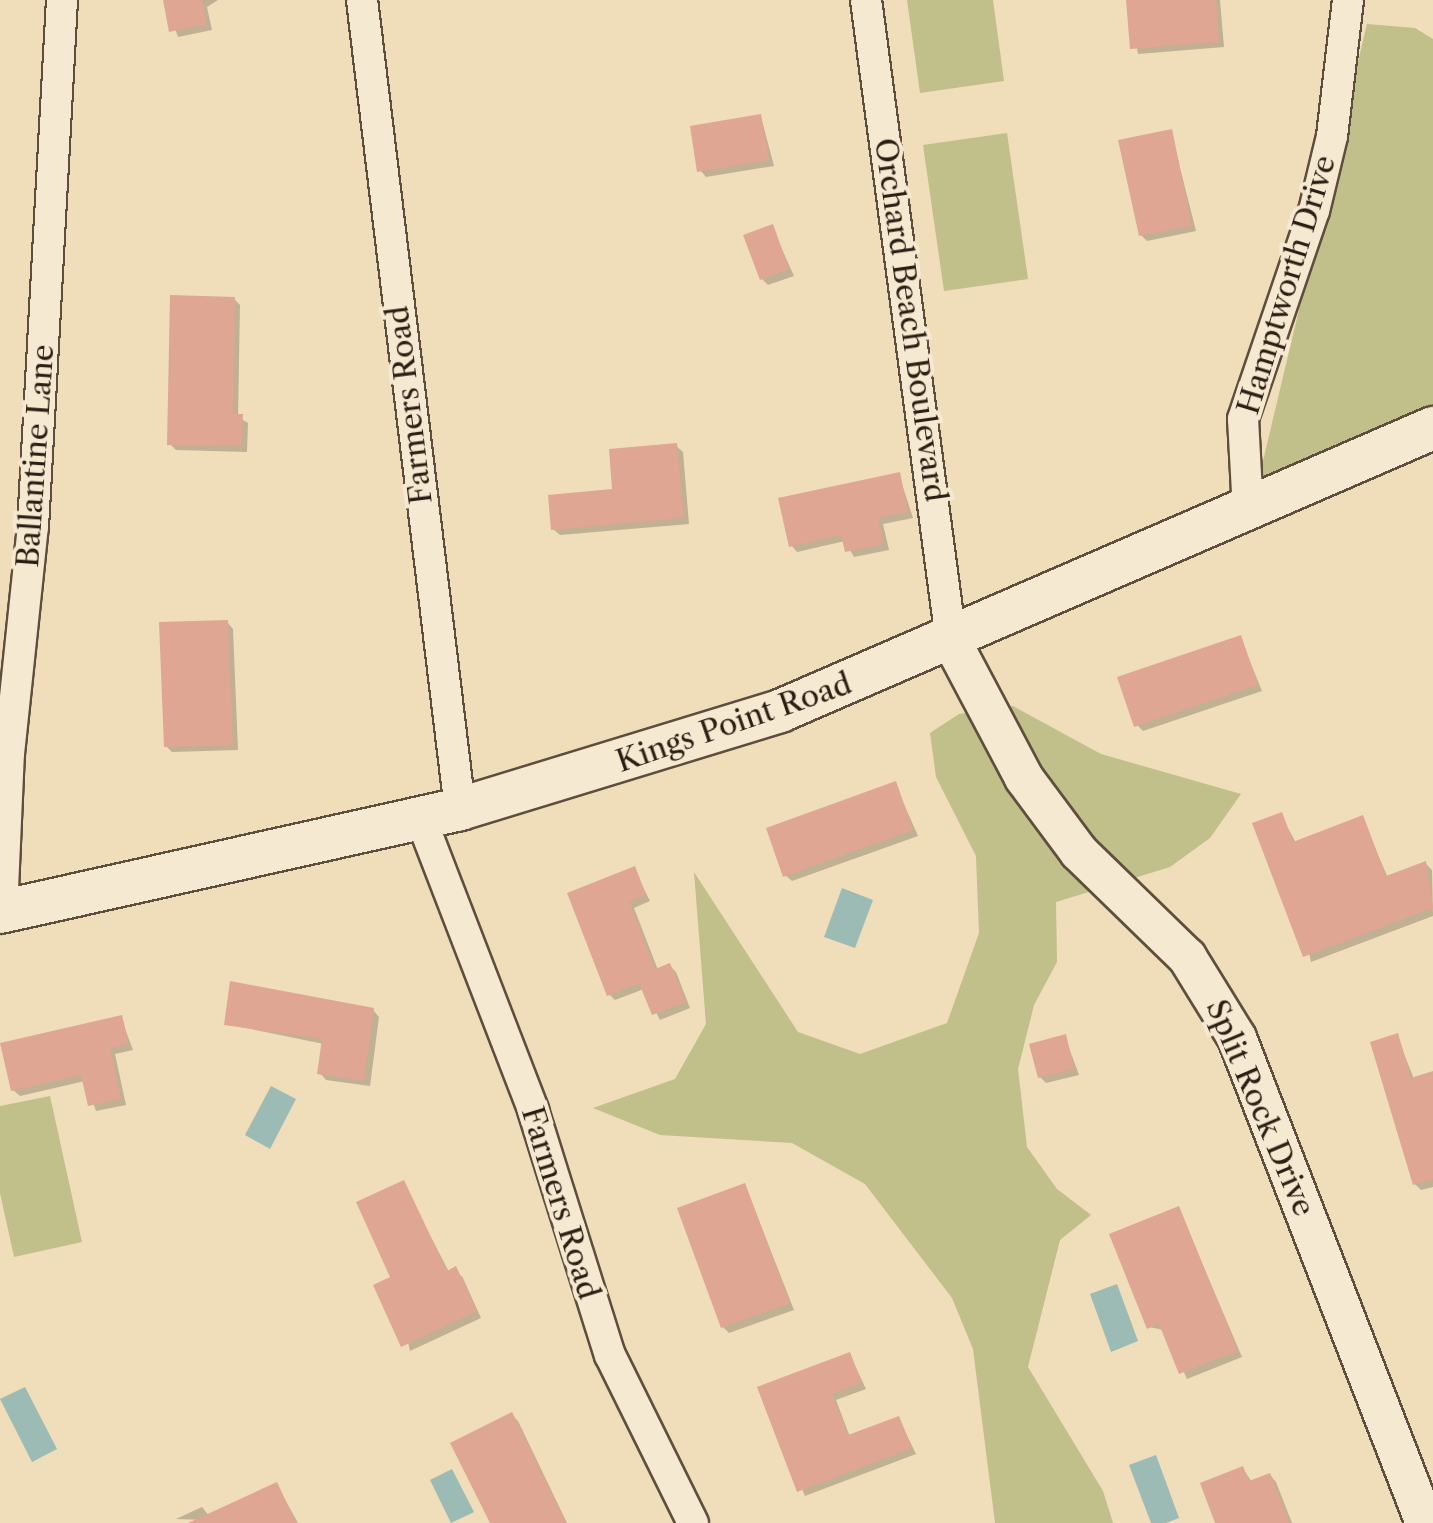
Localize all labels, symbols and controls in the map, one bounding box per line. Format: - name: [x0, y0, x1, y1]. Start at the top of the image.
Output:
- street label: Orchard Beach Boulevard: [867, 136, 953, 504]
- street label: Hamptworth Drive: [1230, 151, 1344, 419]
- street label: Farmers Road: [380, 304, 440, 506]
- street label: Ballantine Lane: [10, 343, 62, 569]
- street label: Kings Point Road: [612, 666, 856, 780]
- street label: Split Rock Drive: [1198, 994, 1322, 1222]
- street label: Farmers Road: [514, 1102, 606, 1304]

